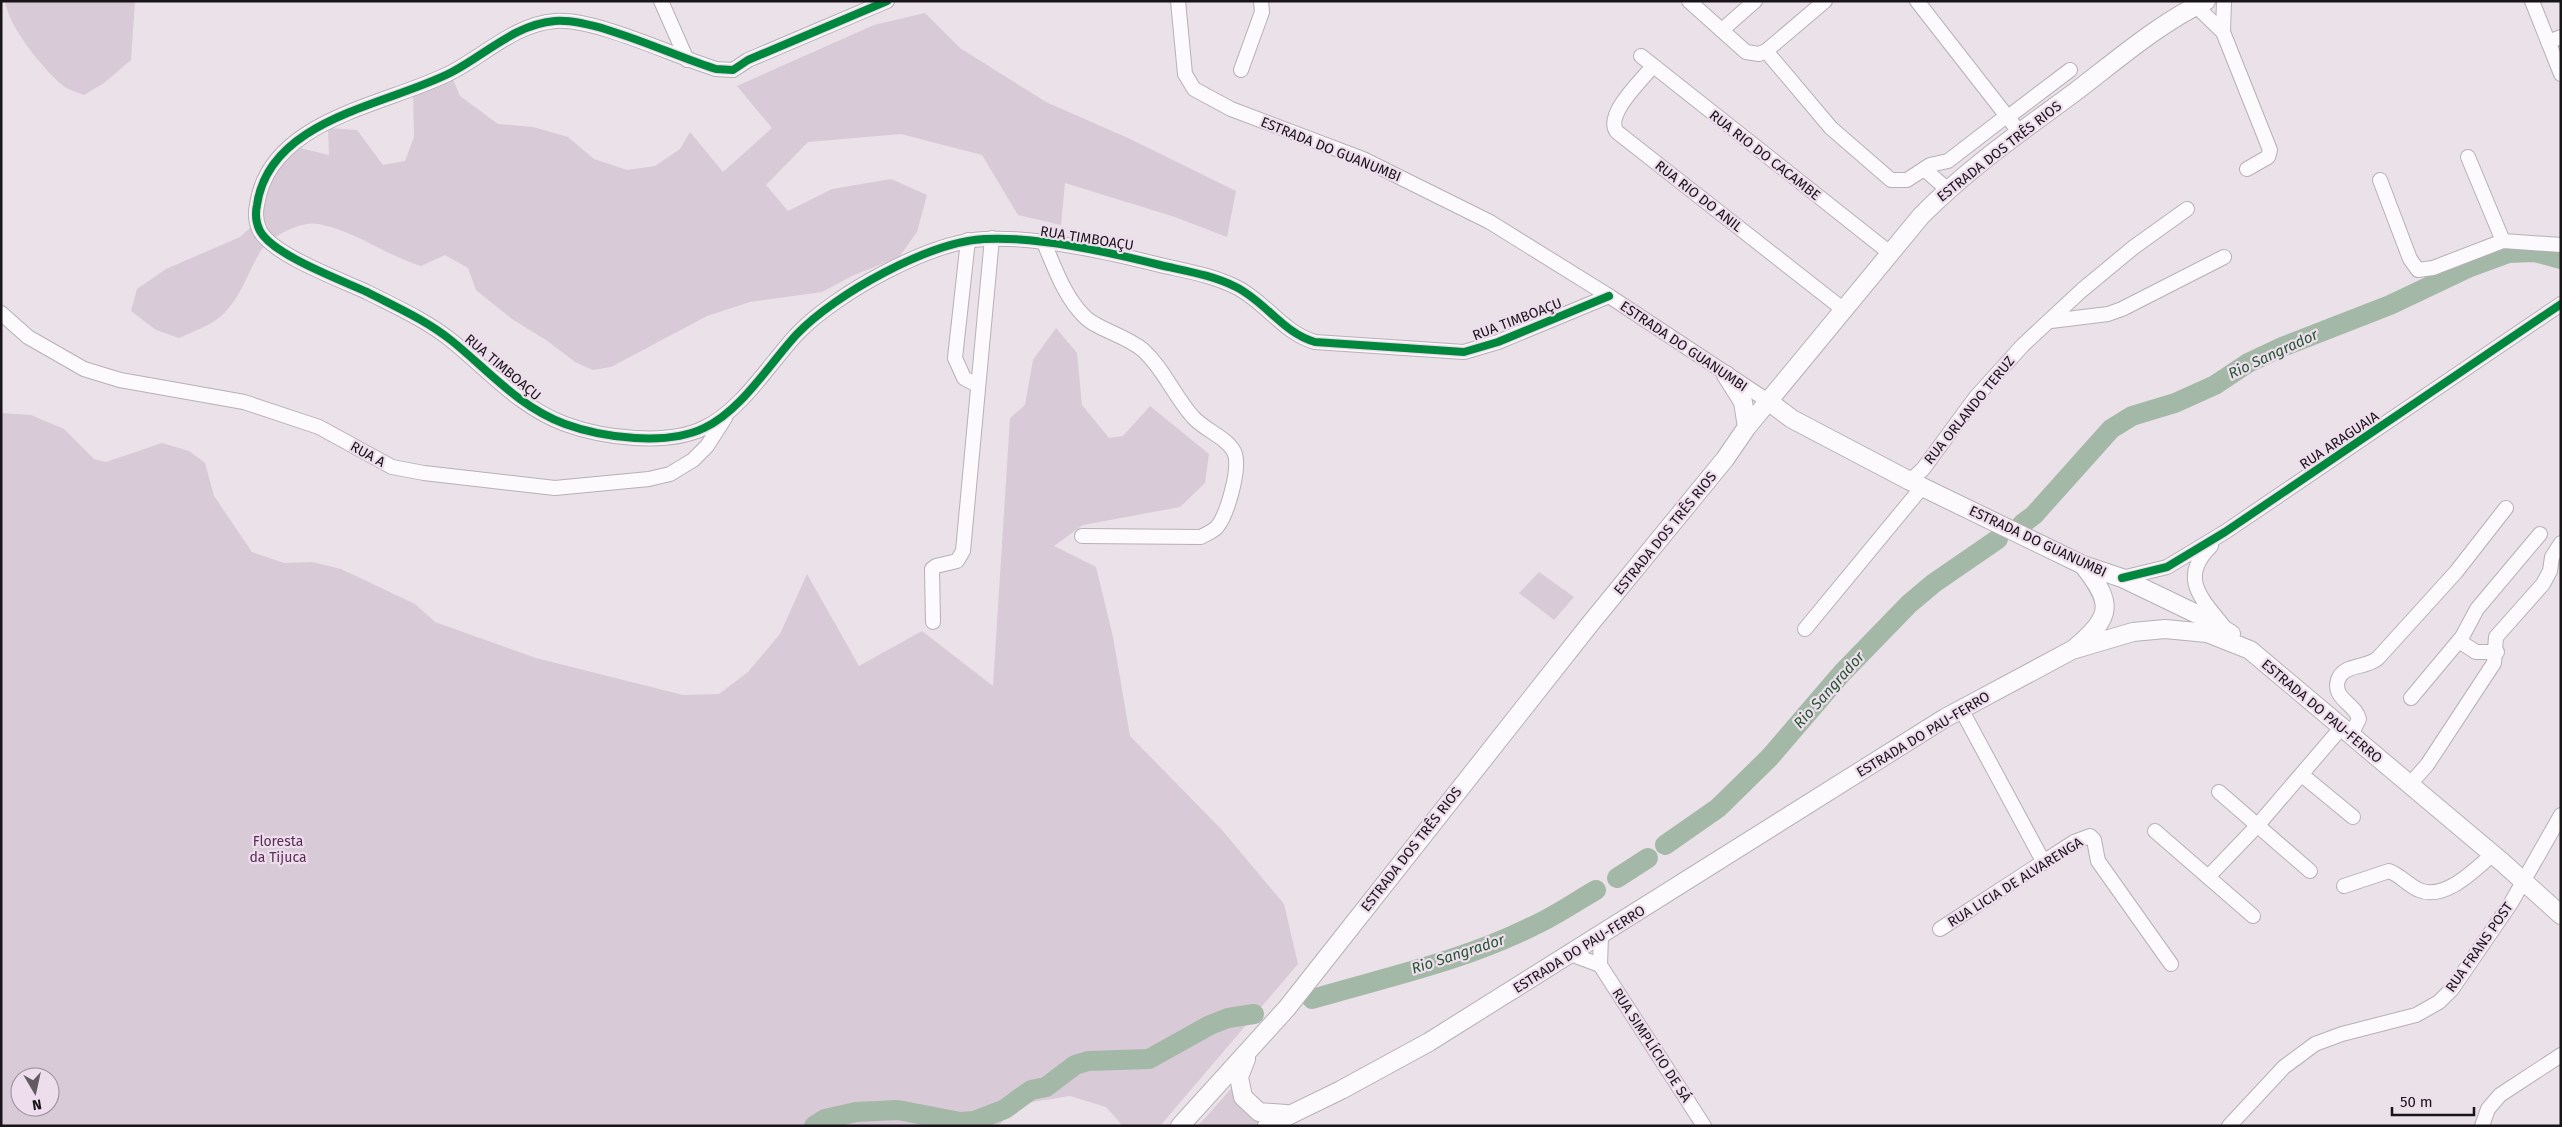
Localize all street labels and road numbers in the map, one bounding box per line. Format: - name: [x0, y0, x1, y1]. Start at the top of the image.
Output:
- street label: ESTRADA DOS TRÊS RIOS: [1933, 96, 2065, 205]
- street label: RUA RIO DO CACAMBE: [1706, 107, 1824, 204]
- street label: ESTRADA DO GUANUMBI: [1258, 114, 1403, 185]
- street label: RUA RIO DO ANIL: [1652, 157, 1746, 236]
- street label: RUA TIMBOAÇU: [1039, 223, 1135, 254]
- street label: RUA TIMBOAÇU: [1470, 295, 1564, 344]
- street label: ESTRADA DO GUANUMBI: [1617, 297, 1751, 395]
- street label: RUA TIMBOAÇU: [461, 331, 544, 404]
- street label: RUA ORLANDO TERUZ: [1921, 353, 2018, 468]
- street label: RUA ARAGUAIA: [2296, 408, 2382, 473]
- street label: RUA A: [347, 438, 388, 471]
- street label: ESTRADA DOS TRÊS RIOS: [1610, 467, 1720, 598]
- street label: ESTRADA DO GUANUMBI: [1966, 502, 2109, 581]
- street label: ESTRADA DO PAU-FERRO: [2258, 656, 2386, 767]
- street label: ESTRADA DO PAU-FERRO: [1854, 688, 1993, 781]
- street label: ESTRADA DOS TRÊS RIOS: [1357, 783, 1466, 915]
- street label: RUA LICIA DE ALVARENGA: [1945, 834, 2086, 931]
- street label: RUA FRANS POST: [2442, 898, 2517, 996]
- street label: ESTRADA DO PAU-FERRO: [1510, 902, 1648, 997]
- street label: RUA SIMPLÍCIO DE SÁ: [1608, 985, 1696, 1105]

